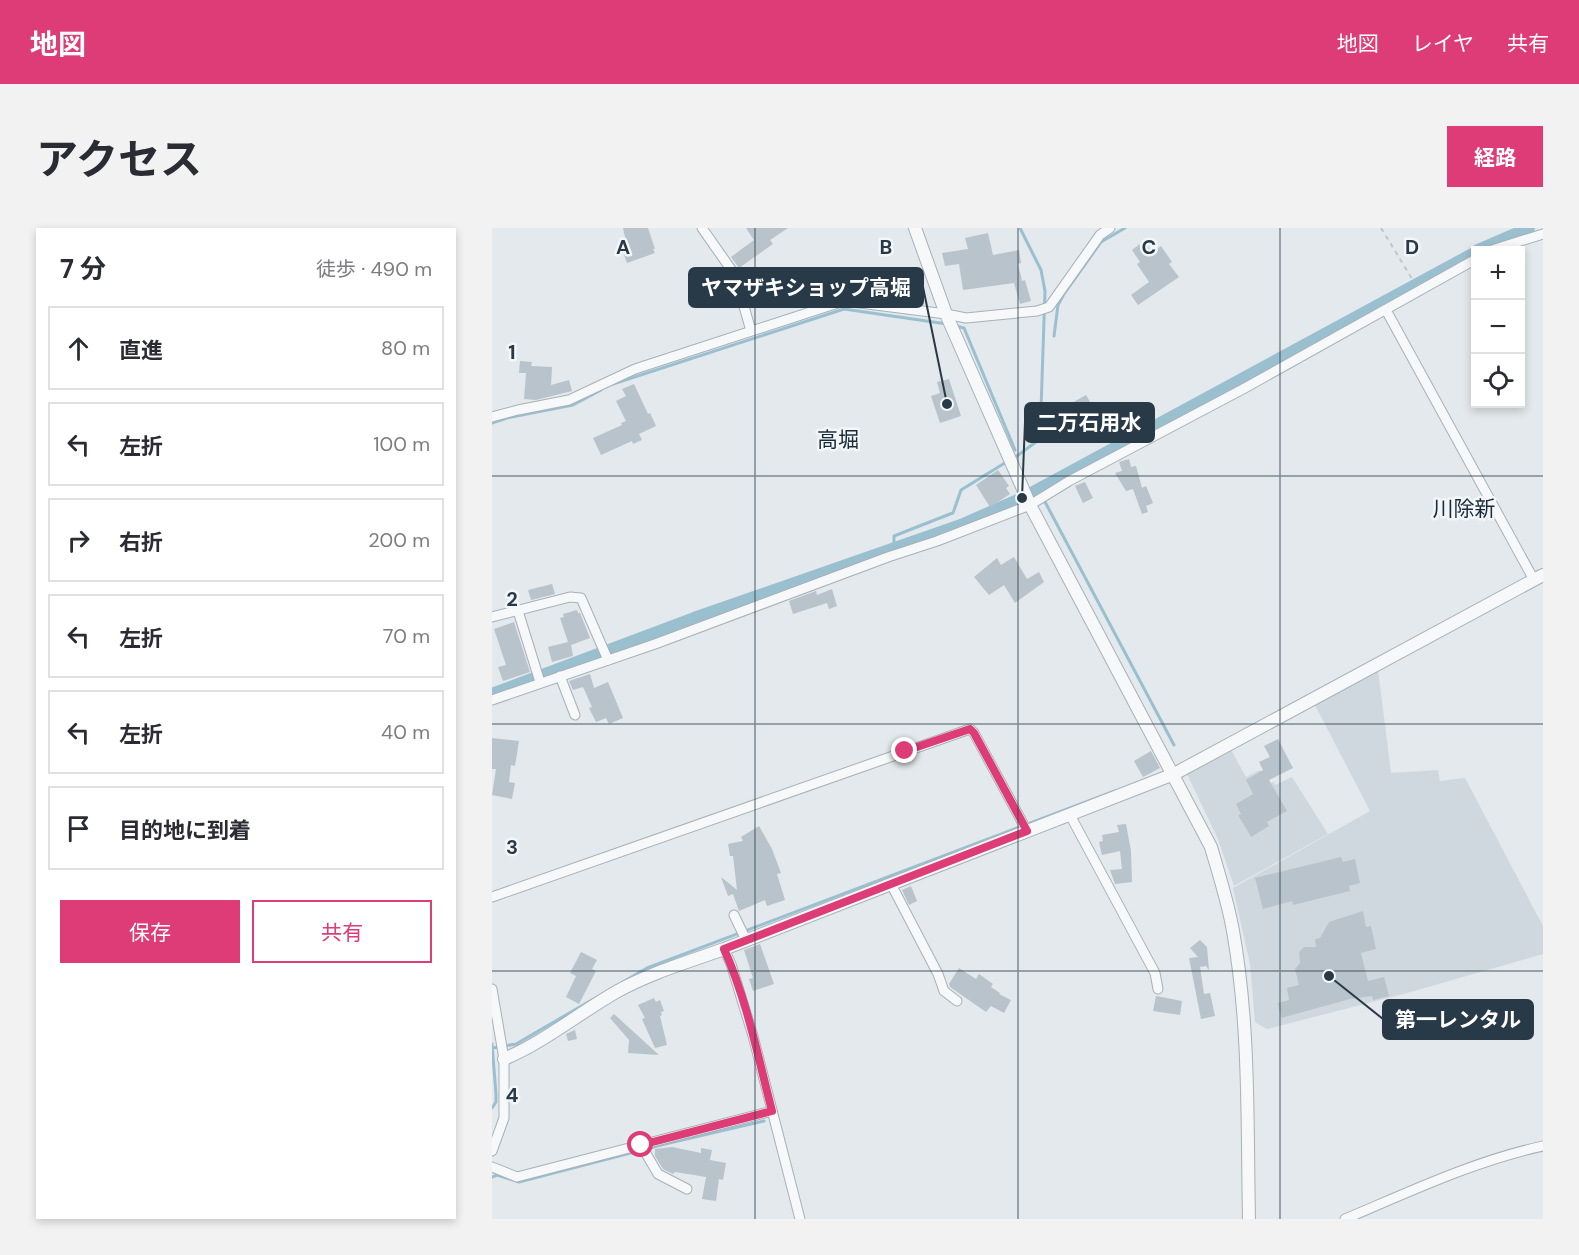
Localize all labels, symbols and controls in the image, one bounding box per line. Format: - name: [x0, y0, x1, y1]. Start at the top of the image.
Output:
- text: 地図: [30, 26, 86, 63]
- text: 地図: [1337, 30, 1379, 58]
- text: レイヤ: [1412, 30, 1474, 58]
- text: 共有: [1507, 30, 1549, 58]
- button: 経路: [1447, 126, 1543, 187]
- text: アクセス: [36, 132, 202, 187]
- text: A: [616, 234, 630, 260]
- text: B: [880, 234, 892, 260]
- text: C: [1142, 234, 1156, 260]
- text: D: [1405, 234, 1419, 260]
- map controls: [1471, 246, 1525, 408]
- button: +: [1471, 246, 1525, 300]
- text: 7 分: [60, 252, 106, 286]
- text: 徒歩 · 490 m: [316, 256, 432, 282]
- callout: ヤマザキショップ高堀: [689, 268, 923, 307]
- text: ヤマザキショップ高堀: [701, 274, 911, 302]
- button: −: [1471, 300, 1525, 354]
- icon: ahead: [62, 332, 95, 365]
- text: 80 m: [381, 335, 430, 361]
- text: 直進: [119, 336, 163, 365]
- text: 1: [508, 339, 516, 365]
- button: locate: [1471, 354, 1525, 408]
- callout: 二万石用水: [1025, 403, 1154, 442]
- text: 二万石用水: [1037, 409, 1142, 437]
- district label: 高堀: [817, 426, 859, 454]
- icon: left: [62, 428, 95, 461]
- text: 100 m: [373, 431, 430, 457]
- text: 左折: [119, 432, 163, 461]
- district label: 川除新: [1433, 495, 1496, 523]
- icon: right: [62, 524, 95, 557]
- text: 200 m: [368, 527, 430, 553]
- text: 右折: [119, 528, 163, 557]
- text: 2: [506, 586, 518, 612]
- icon: left: [62, 620, 95, 653]
- text: 70 m: [383, 623, 430, 649]
- text: 左折: [119, 624, 163, 653]
- icon: left: [62, 716, 95, 749]
- text: 40 m: [381, 719, 430, 745]
- text: 左折: [119, 720, 163, 749]
- route end: [891, 737, 917, 763]
- icon: arrive: [62, 812, 95, 845]
- text: 目的地に到着: [119, 816, 251, 845]
- text: 3: [506, 834, 518, 860]
- button: 保存: [60, 900, 240, 963]
- button: 共有: [252, 900, 432, 963]
- callout: 第一レンタル: [1383, 1000, 1533, 1039]
- text: 第一レンタル: [1395, 1006, 1521, 1034]
- text: 4: [506, 1082, 519, 1108]
- route start: [627, 1131, 653, 1157]

